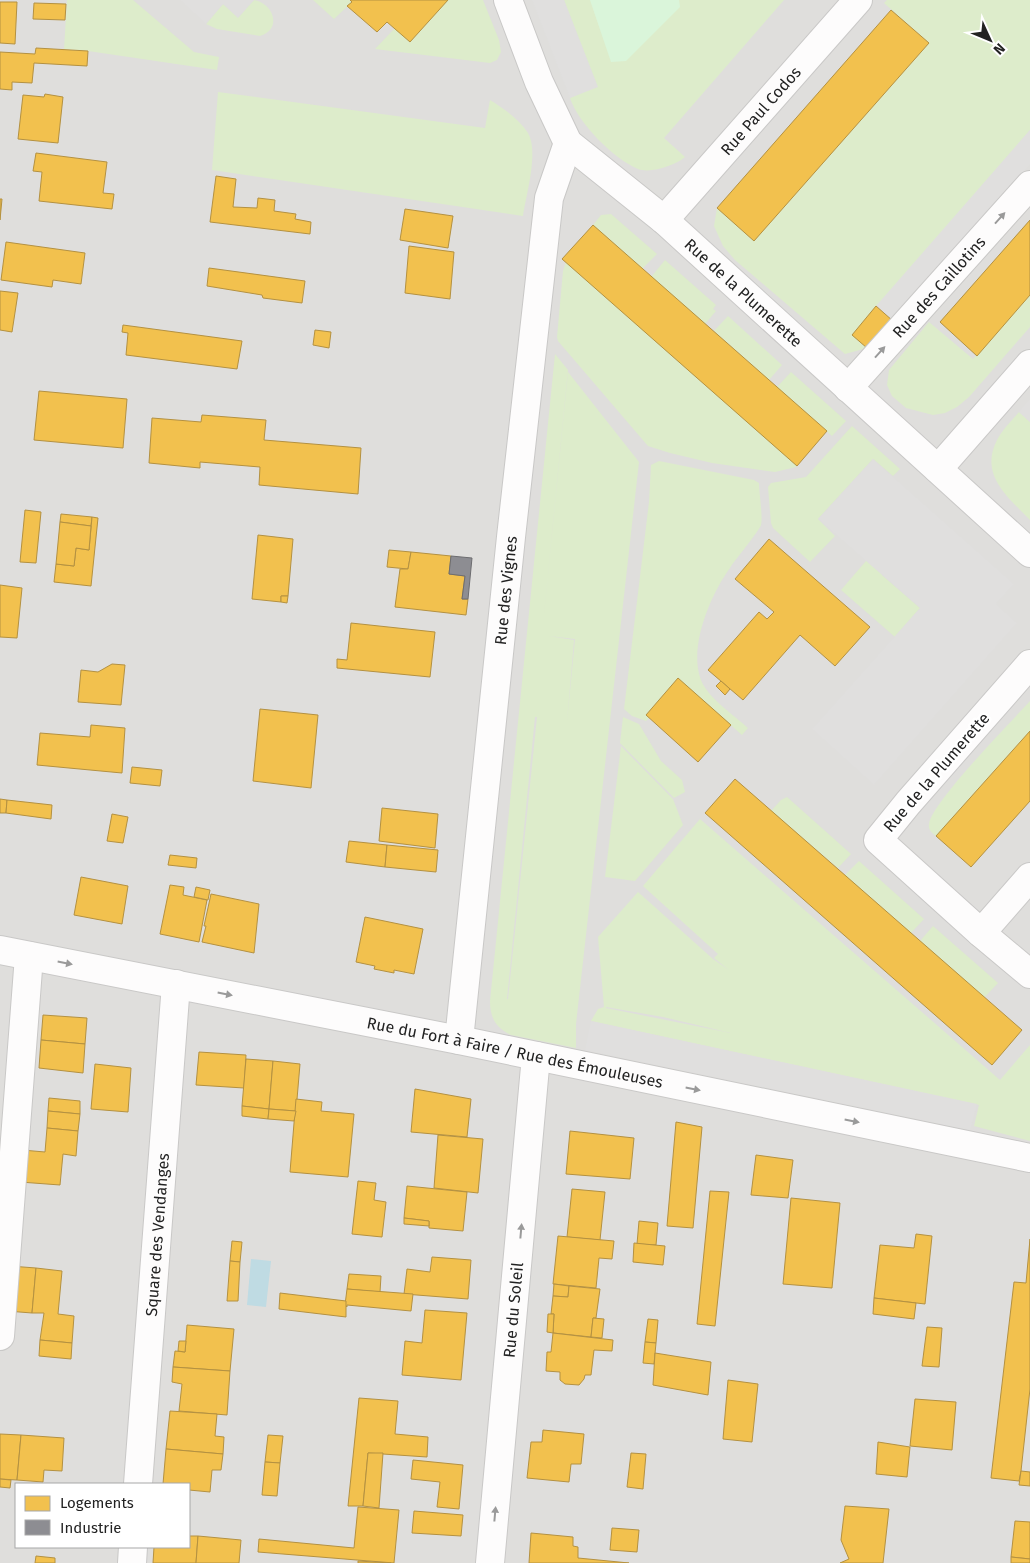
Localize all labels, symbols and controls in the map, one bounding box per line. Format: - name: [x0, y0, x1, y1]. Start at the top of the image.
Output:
- north arrow: [965, 15, 1015, 65]
- text: N: [990, 39, 1008, 58]
- street label: Rue Paul Codos: [717, 63, 805, 159]
- one-way arrow: [994, 212, 1005, 224]
- street label: Rue des Caillotins: [889, 232, 990, 342]
- street label: Rue de la Plumerette: [681, 235, 806, 351]
- one-way arrow: [874, 347, 886, 359]
- street label: Rue des Vignes: [491, 535, 521, 646]
- street label: Rue de la Plumerette: [879, 709, 993, 836]
- one-way arrow: [57, 960, 73, 968]
- one-way arrow: [217, 990, 232, 998]
- street label: Rue du Fort à Faire / Rue des Émouleuses: [365, 1013, 665, 1092]
- one-way arrow: [685, 1085, 701, 1093]
- one-way arrow: [844, 1117, 859, 1125]
- street label: Square des Vendanges: [142, 1152, 173, 1317]
- one-way arrow: [517, 1222, 525, 1238]
- street label: Rue du Soleil: [500, 1261, 527, 1359]
- legend: [15, 1483, 190, 1548]
- text: Logements: [60, 1494, 134, 1512]
- one-way arrow: [491, 1506, 499, 1522]
- text: Industrie: [60, 1519, 122, 1537]

